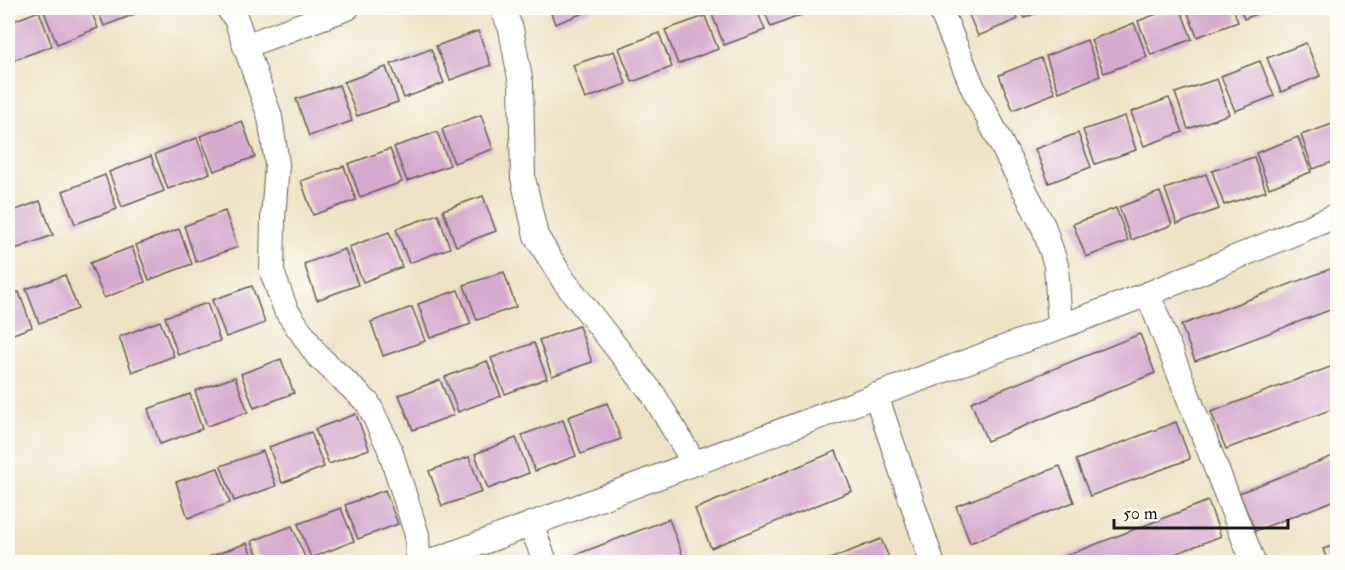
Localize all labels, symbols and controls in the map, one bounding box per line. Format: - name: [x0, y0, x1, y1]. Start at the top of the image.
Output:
- scale bar: [1114, 492, 1288, 530]
- text: 50 m: [1123, 502, 1158, 525]

